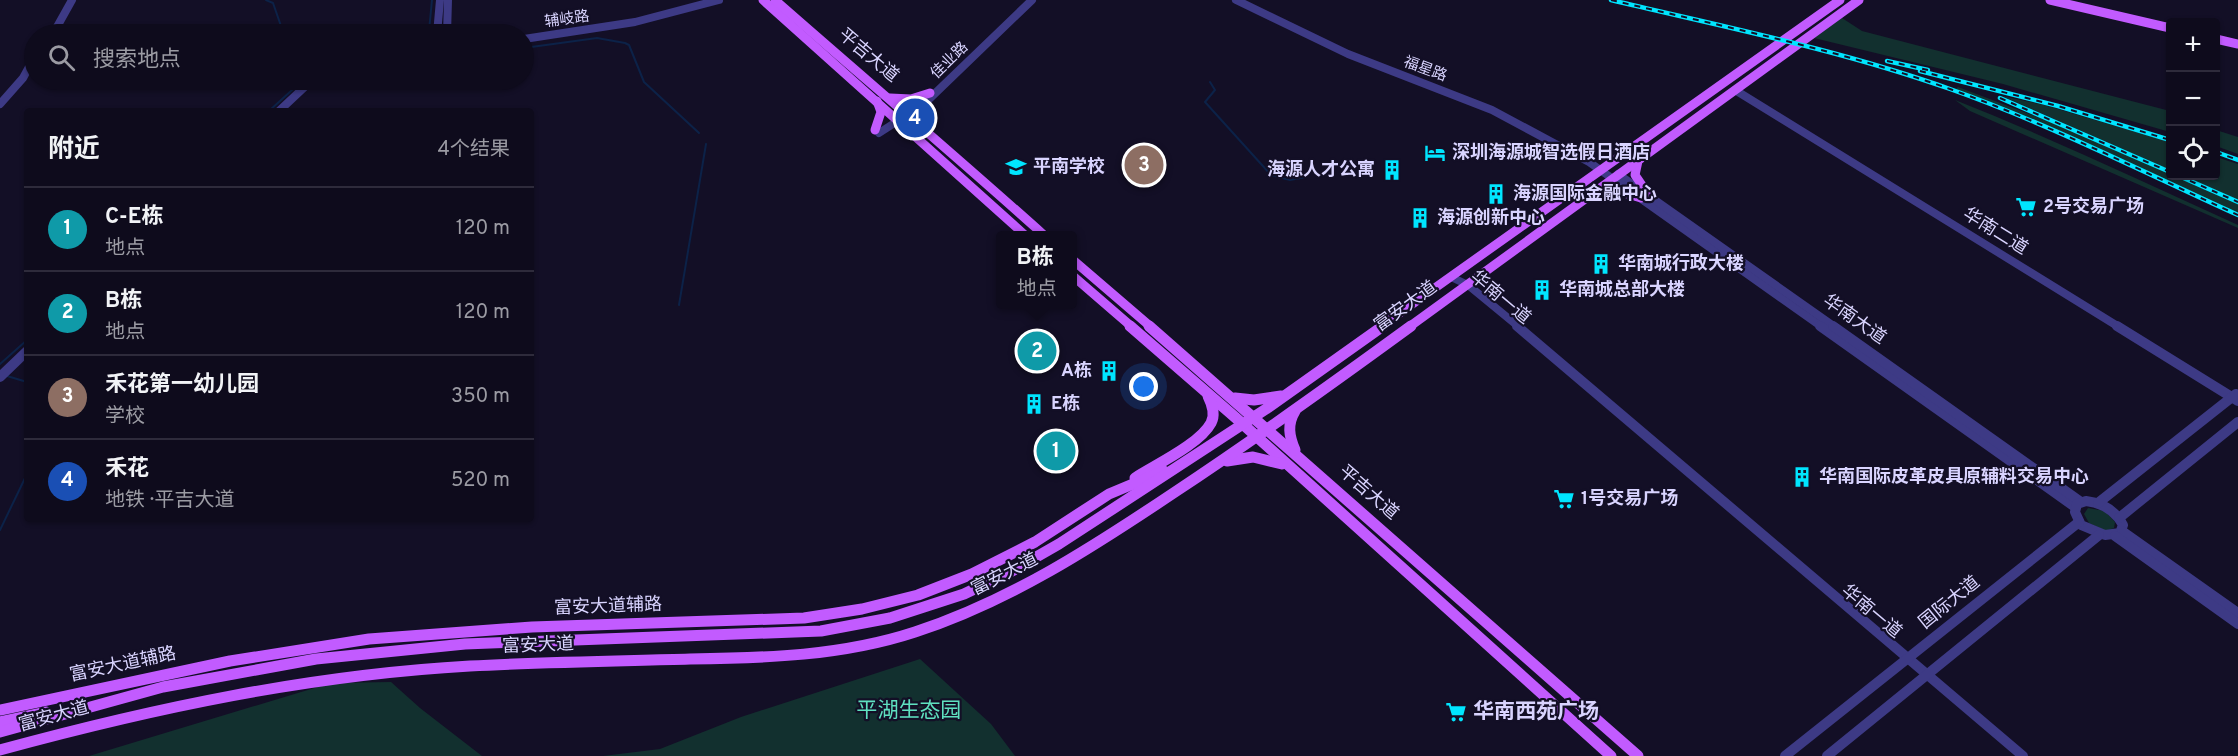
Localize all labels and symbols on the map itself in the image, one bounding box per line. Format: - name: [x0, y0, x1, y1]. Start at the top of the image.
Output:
- street label: 辅岐路: [543, 7, 591, 33]
- street label: 平吉大道: [833, 24, 903, 88]
- street label: 佳业路: [927, 39, 973, 83]
- street label: 福星路: [1401, 53, 1449, 87]
- pin: 4: [896, 96, 934, 140]
- hotel icon: 深圳海源城智选假日酒店: [1423, 141, 1447, 165]
- pin: 3: [1124, 142, 1164, 188]
- place label: 深圳海源城智选假日酒店: [1452, 142, 1650, 165]
- school or university icon: 平南学校: [1004, 155, 1028, 179]
- place label: 平南学校: [1033, 156, 1105, 179]
- building icon: 海源人才公寓: [1380, 158, 1404, 182]
- place label: 海源人才公寓: [1267, 159, 1375, 182]
- building icon: 海源国际金融中心: [1484, 182, 1508, 206]
- place label: 海源国际金融中心: [1513, 183, 1657, 206]
- supermarket icon: 2号交易广场: [2014, 195, 2038, 219]
- place label: 2号交易广场: [2043, 196, 2144, 219]
- street label: 华南二道: [1958, 203, 2032, 261]
- building icon: 海源创新中心: [1408, 206, 1432, 230]
- place label: 海源创新中心: [1437, 207, 1545, 230]
- building icon: 华南城行政大楼: [1589, 252, 1613, 276]
- place label: 华南城行政大楼: [1618, 252, 1744, 276]
- street label: 华南一道: [1465, 266, 1535, 330]
- street label: 富安大道: [1370, 277, 1442, 337]
- building icon: 华南城总部大楼: [1530, 278, 1554, 302]
- place label: 华南城总部大楼: [1559, 279, 1685, 302]
- street label: 华南大道: [1818, 290, 1890, 350]
- pin: 2: [1018, 328, 1056, 374]
- building icon: A栋: [1097, 359, 1121, 383]
- place label: A栋: [1061, 360, 1092, 383]
- your location: [1129, 372, 1158, 401]
- building icon: E栋: [1022, 392, 1046, 416]
- place label: E栋: [1051, 393, 1080, 416]
- pin: 1: [1036, 428, 1076, 474]
- street label: 平吉大道: [1333, 461, 1403, 525]
- building icon: 华南国际皮革皮具原辅料交易中心: [1790, 465, 1814, 489]
- place label: 华南国际皮革皮具原辅料交易中心: [1819, 466, 2089, 489]
- supermarket icon: 1号交易广场: [1552, 487, 1576, 511]
- place label: 1号交易广场: [1581, 488, 1678, 511]
- street label: 富安大道: [968, 548, 1042, 602]
- street label: 国际大道: [1915, 571, 1985, 635]
- street label: 华南一道: [1836, 580, 1906, 644]
- street label: 富安大道辅路: [554, 594, 662, 620]
- street label: 富安大道: [502, 633, 574, 659]
- street label: 富安大道辅路: [68, 643, 178, 687]
- street label: 富安大道: [16, 697, 92, 737]
- park label: 平湖生态园: [857, 698, 962, 725]
- place label: 华南西苑广场: [1473, 699, 1599, 726]
- supermarket icon: 华南西苑广场: [1444, 700, 1468, 724]

